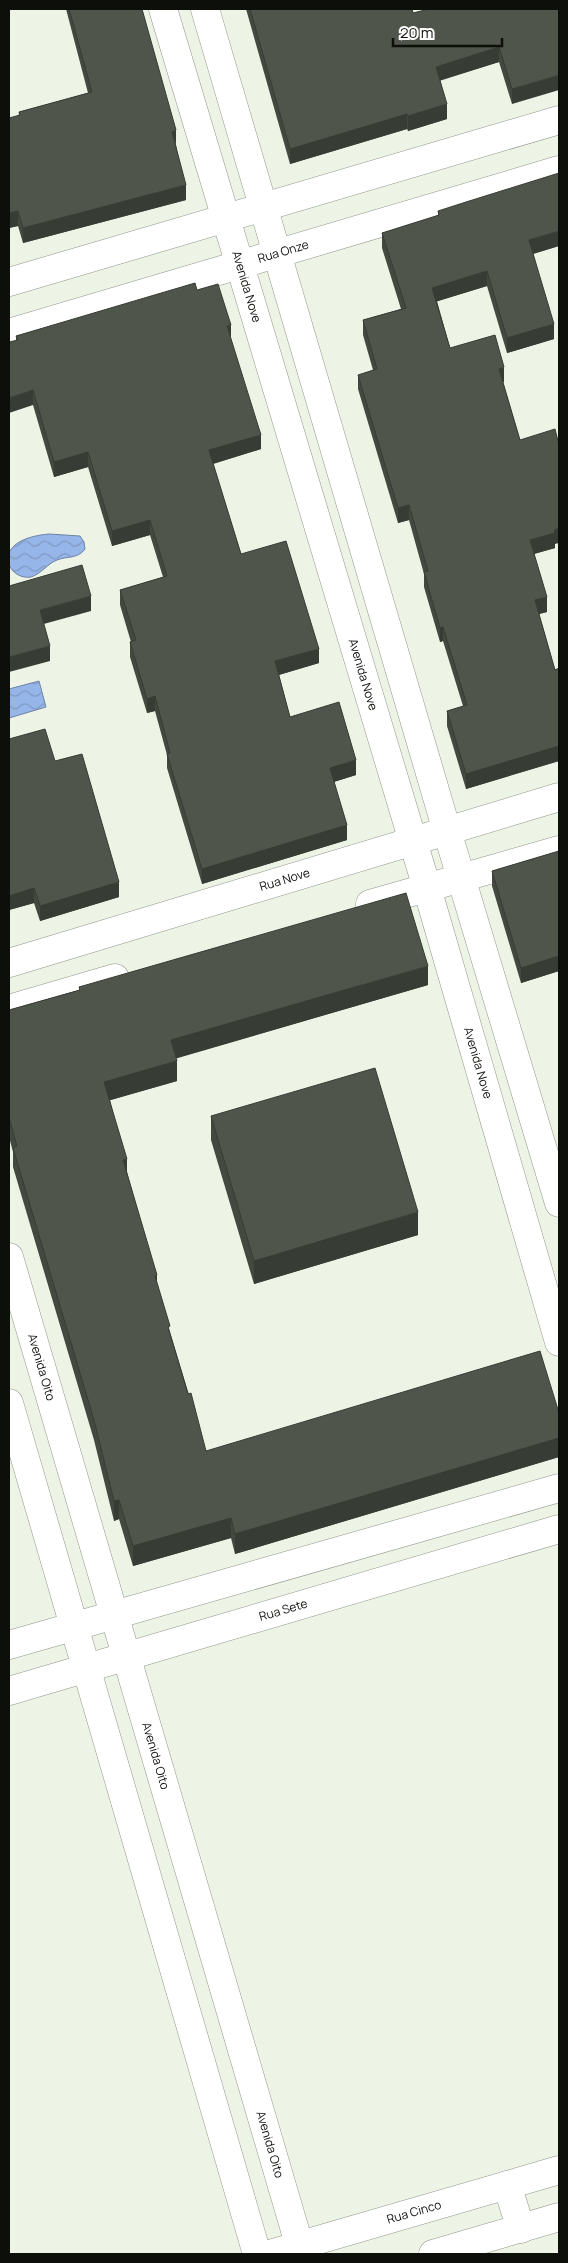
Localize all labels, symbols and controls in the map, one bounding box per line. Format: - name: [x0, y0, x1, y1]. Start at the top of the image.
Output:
- scale bar: [393, 15, 502, 47]
- text: 20 m: [400, 22, 433, 43]
- street label: Rua Onze: [255, 236, 311, 267]
- street label: Avenida Nove: [228, 249, 266, 324]
- street label: Avenida Nove: [345, 637, 382, 712]
- street label: Rua Nove: [257, 864, 312, 895]
- street label: Avenida Nove: [460, 1025, 497, 1101]
- street label: Avenida Oito: [24, 1332, 60, 1403]
- street label: Rua Sete: [257, 1595, 309, 1625]
- street label: Avenida Oito: [138, 1720, 174, 1791]
- street label: Avenida Oito: [252, 2109, 288, 2180]
- street label: Rua Cinco: [385, 2196, 443, 2228]

